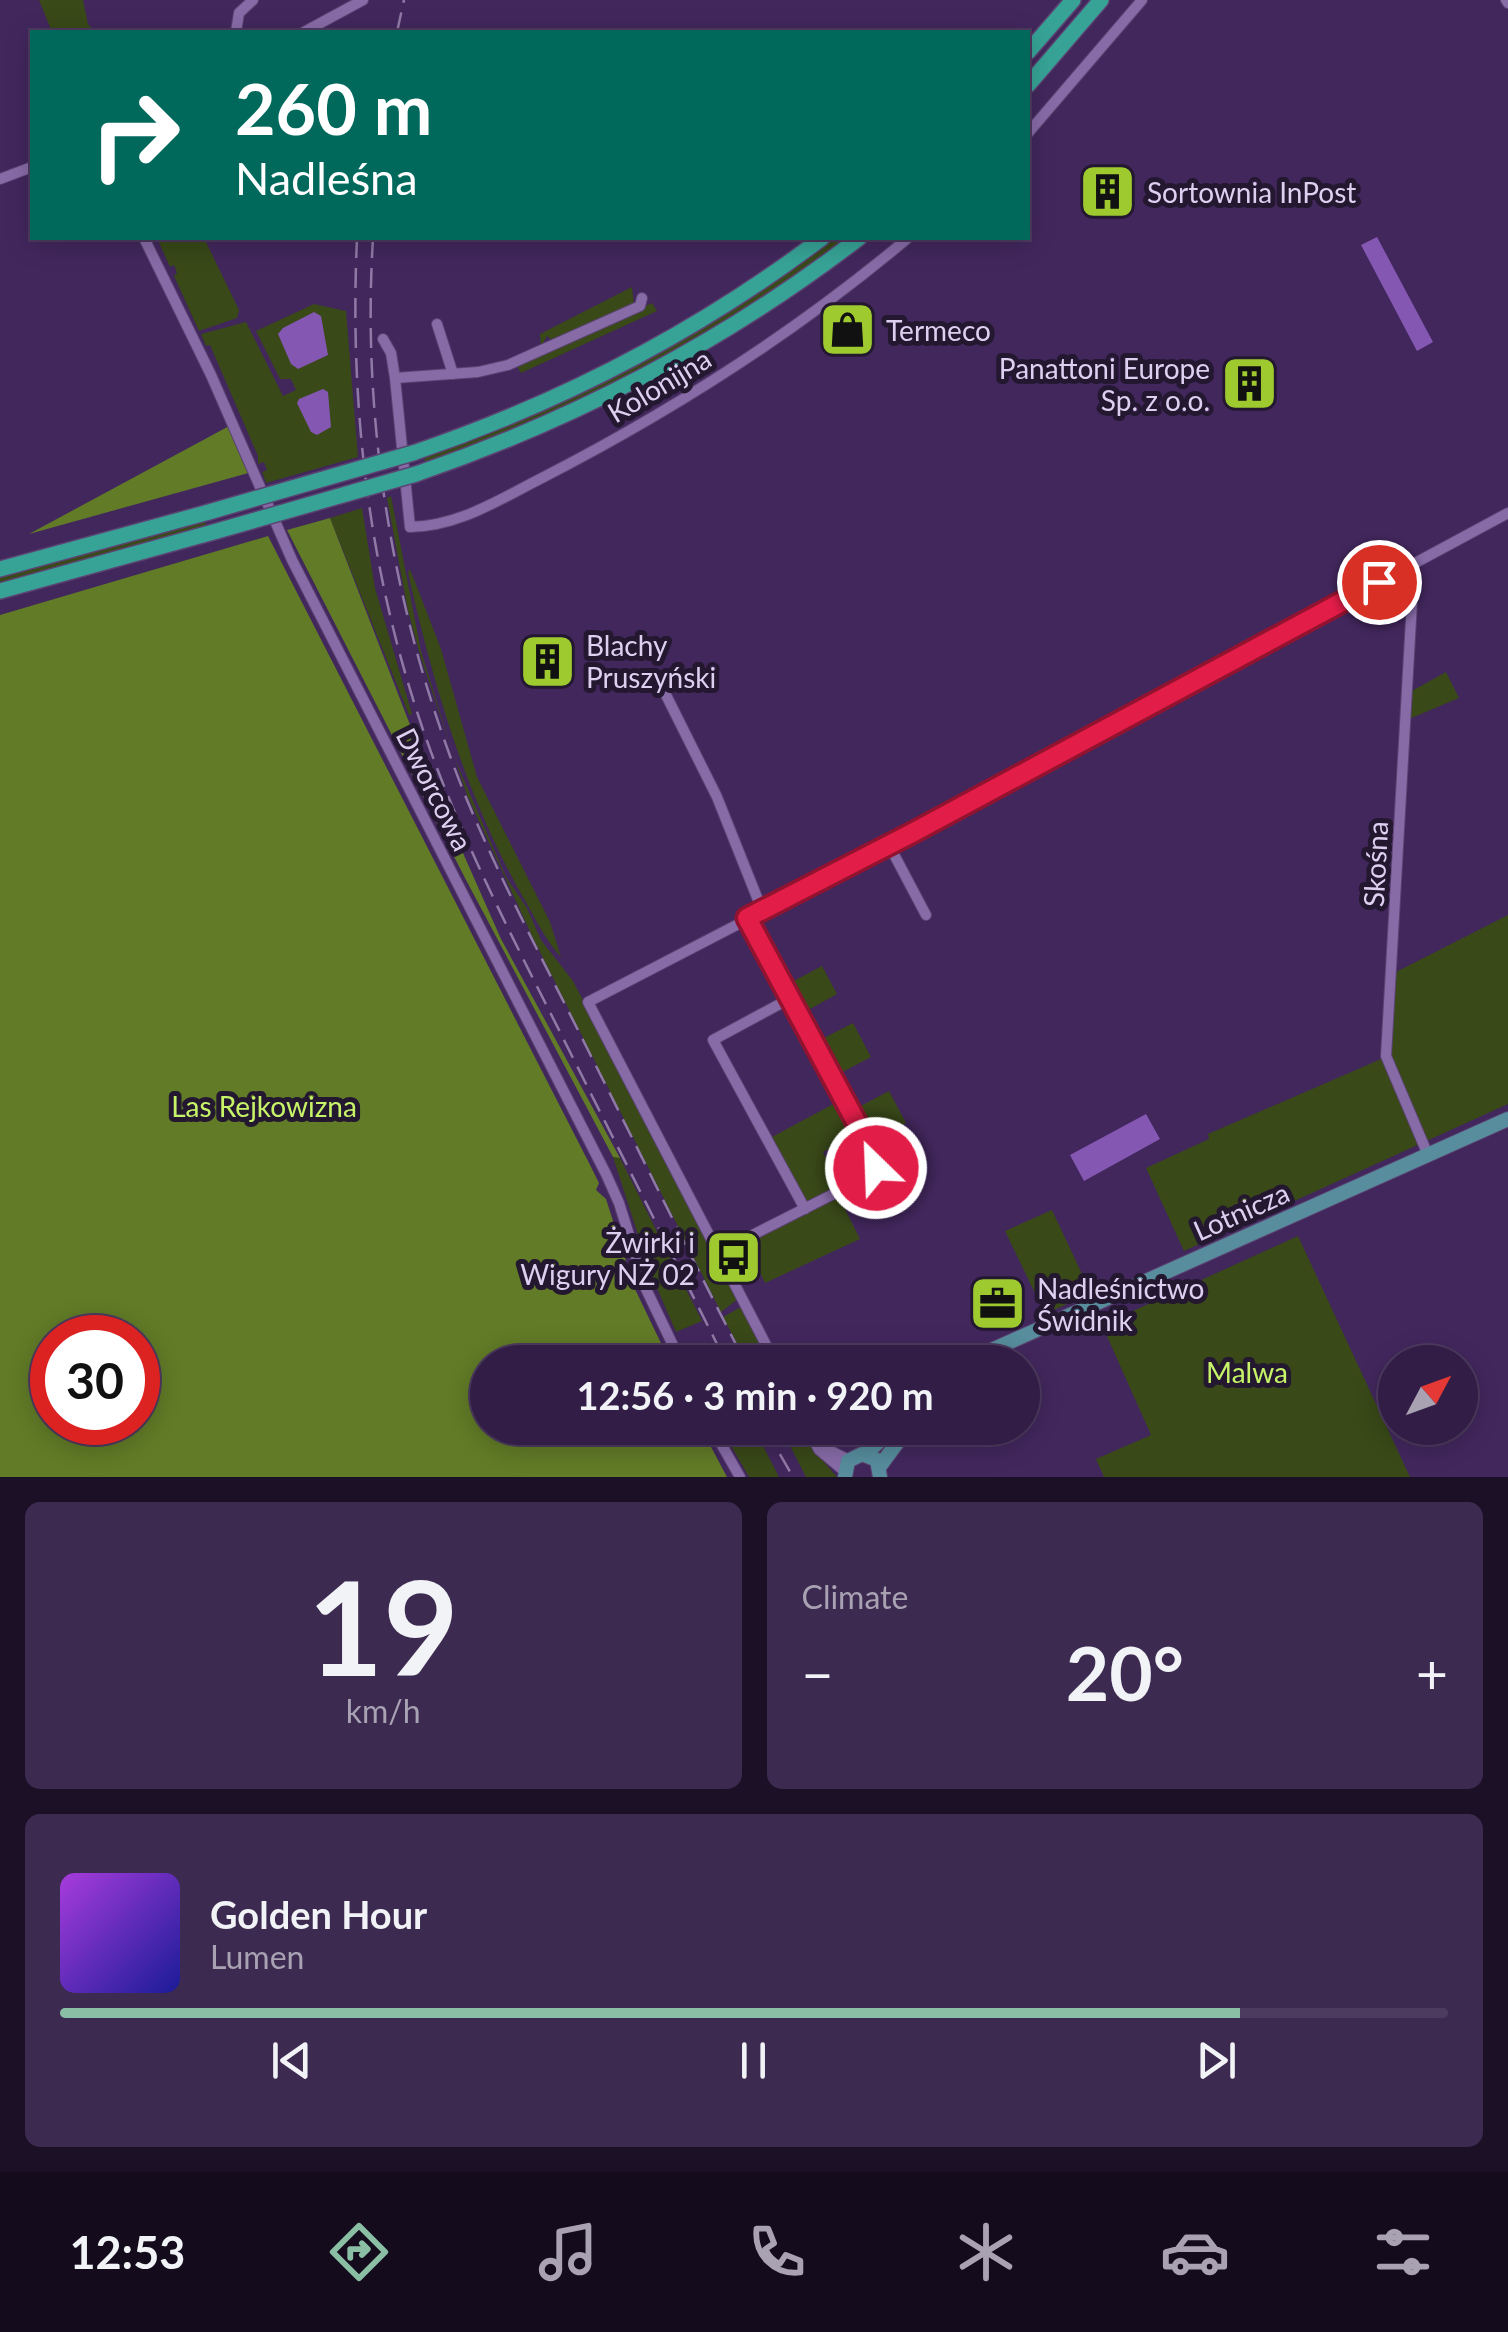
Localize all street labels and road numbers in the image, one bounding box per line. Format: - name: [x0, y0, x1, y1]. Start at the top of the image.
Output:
- street label: Kolonijna: [601, 341, 717, 429]
- street label: Dworcowa: [390, 722, 480, 856]
- street label: Skośna: [1356, 820, 1394, 908]
- street label: Lotnicza: [1188, 1175, 1294, 1247]

